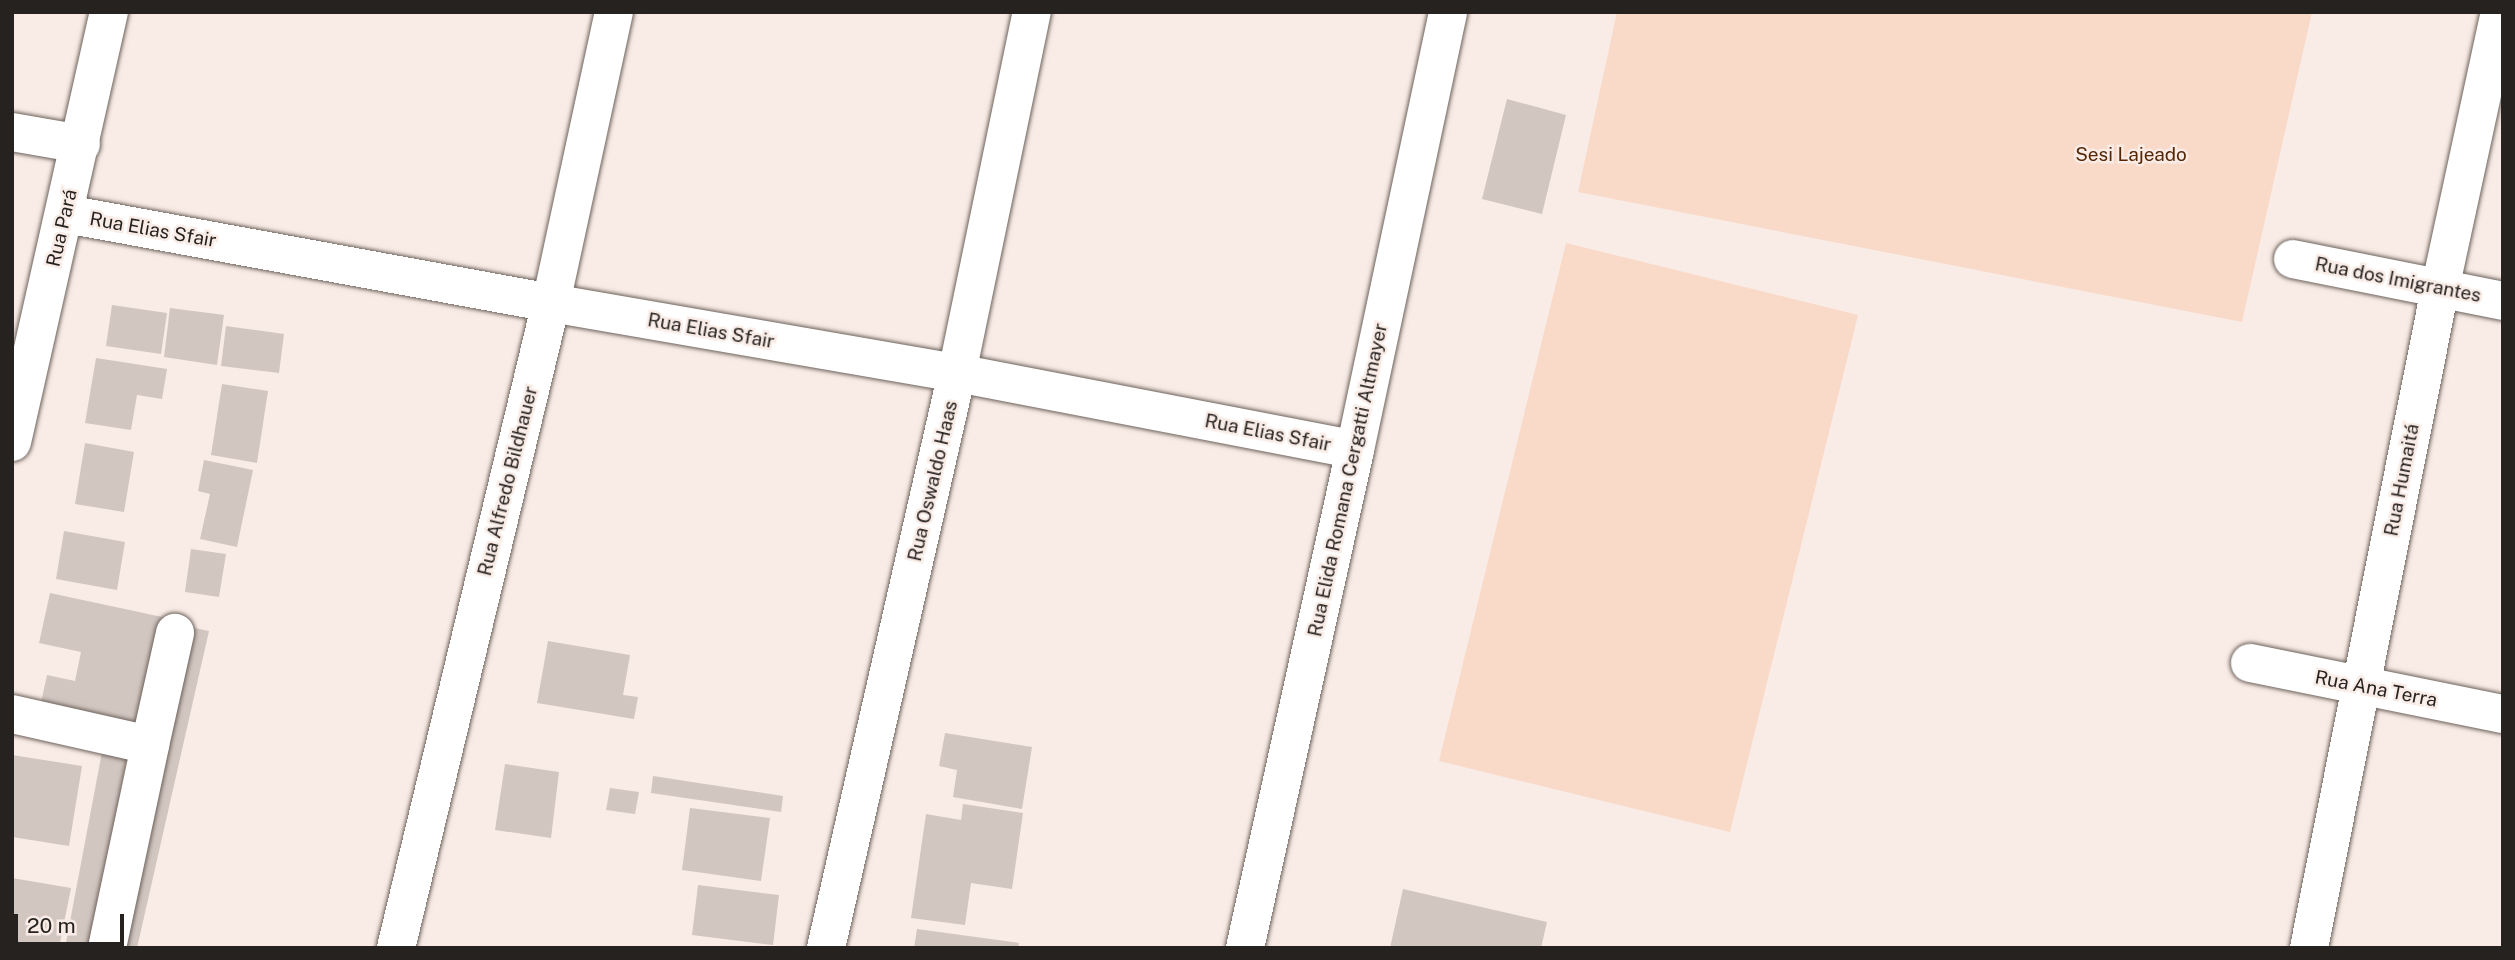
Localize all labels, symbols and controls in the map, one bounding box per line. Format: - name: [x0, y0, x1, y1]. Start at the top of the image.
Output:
- park label: Sesi Lajeado: [2075, 144, 2187, 166]
- street label: Rua Pará: [42, 187, 82, 269]
- street label: Rua Elias Sfair: [88, 208, 218, 252]
- street label: Rua dos Imigrantes: [2313, 253, 2483, 307]
- street label: Rua Elias Sfair: [646, 309, 776, 353]
- street label: Rua Elida Romana Cergatti Altmayer: [1304, 321, 1392, 639]
- street label: Rua Alfredo Bildhauer: [473, 384, 543, 578]
- street label: Rua Oswaldo Haas: [903, 398, 963, 564]
- street label: Rua Elias Sfair: [1203, 410, 1333, 456]
- street label: Rua Humaitá: [2380, 422, 2424, 538]
- street label: Rua Ana Terra: [2313, 666, 2439, 712]
- scale bar: [18, 900, 128, 944]
- text: 20 m: [27, 913, 76, 938]

